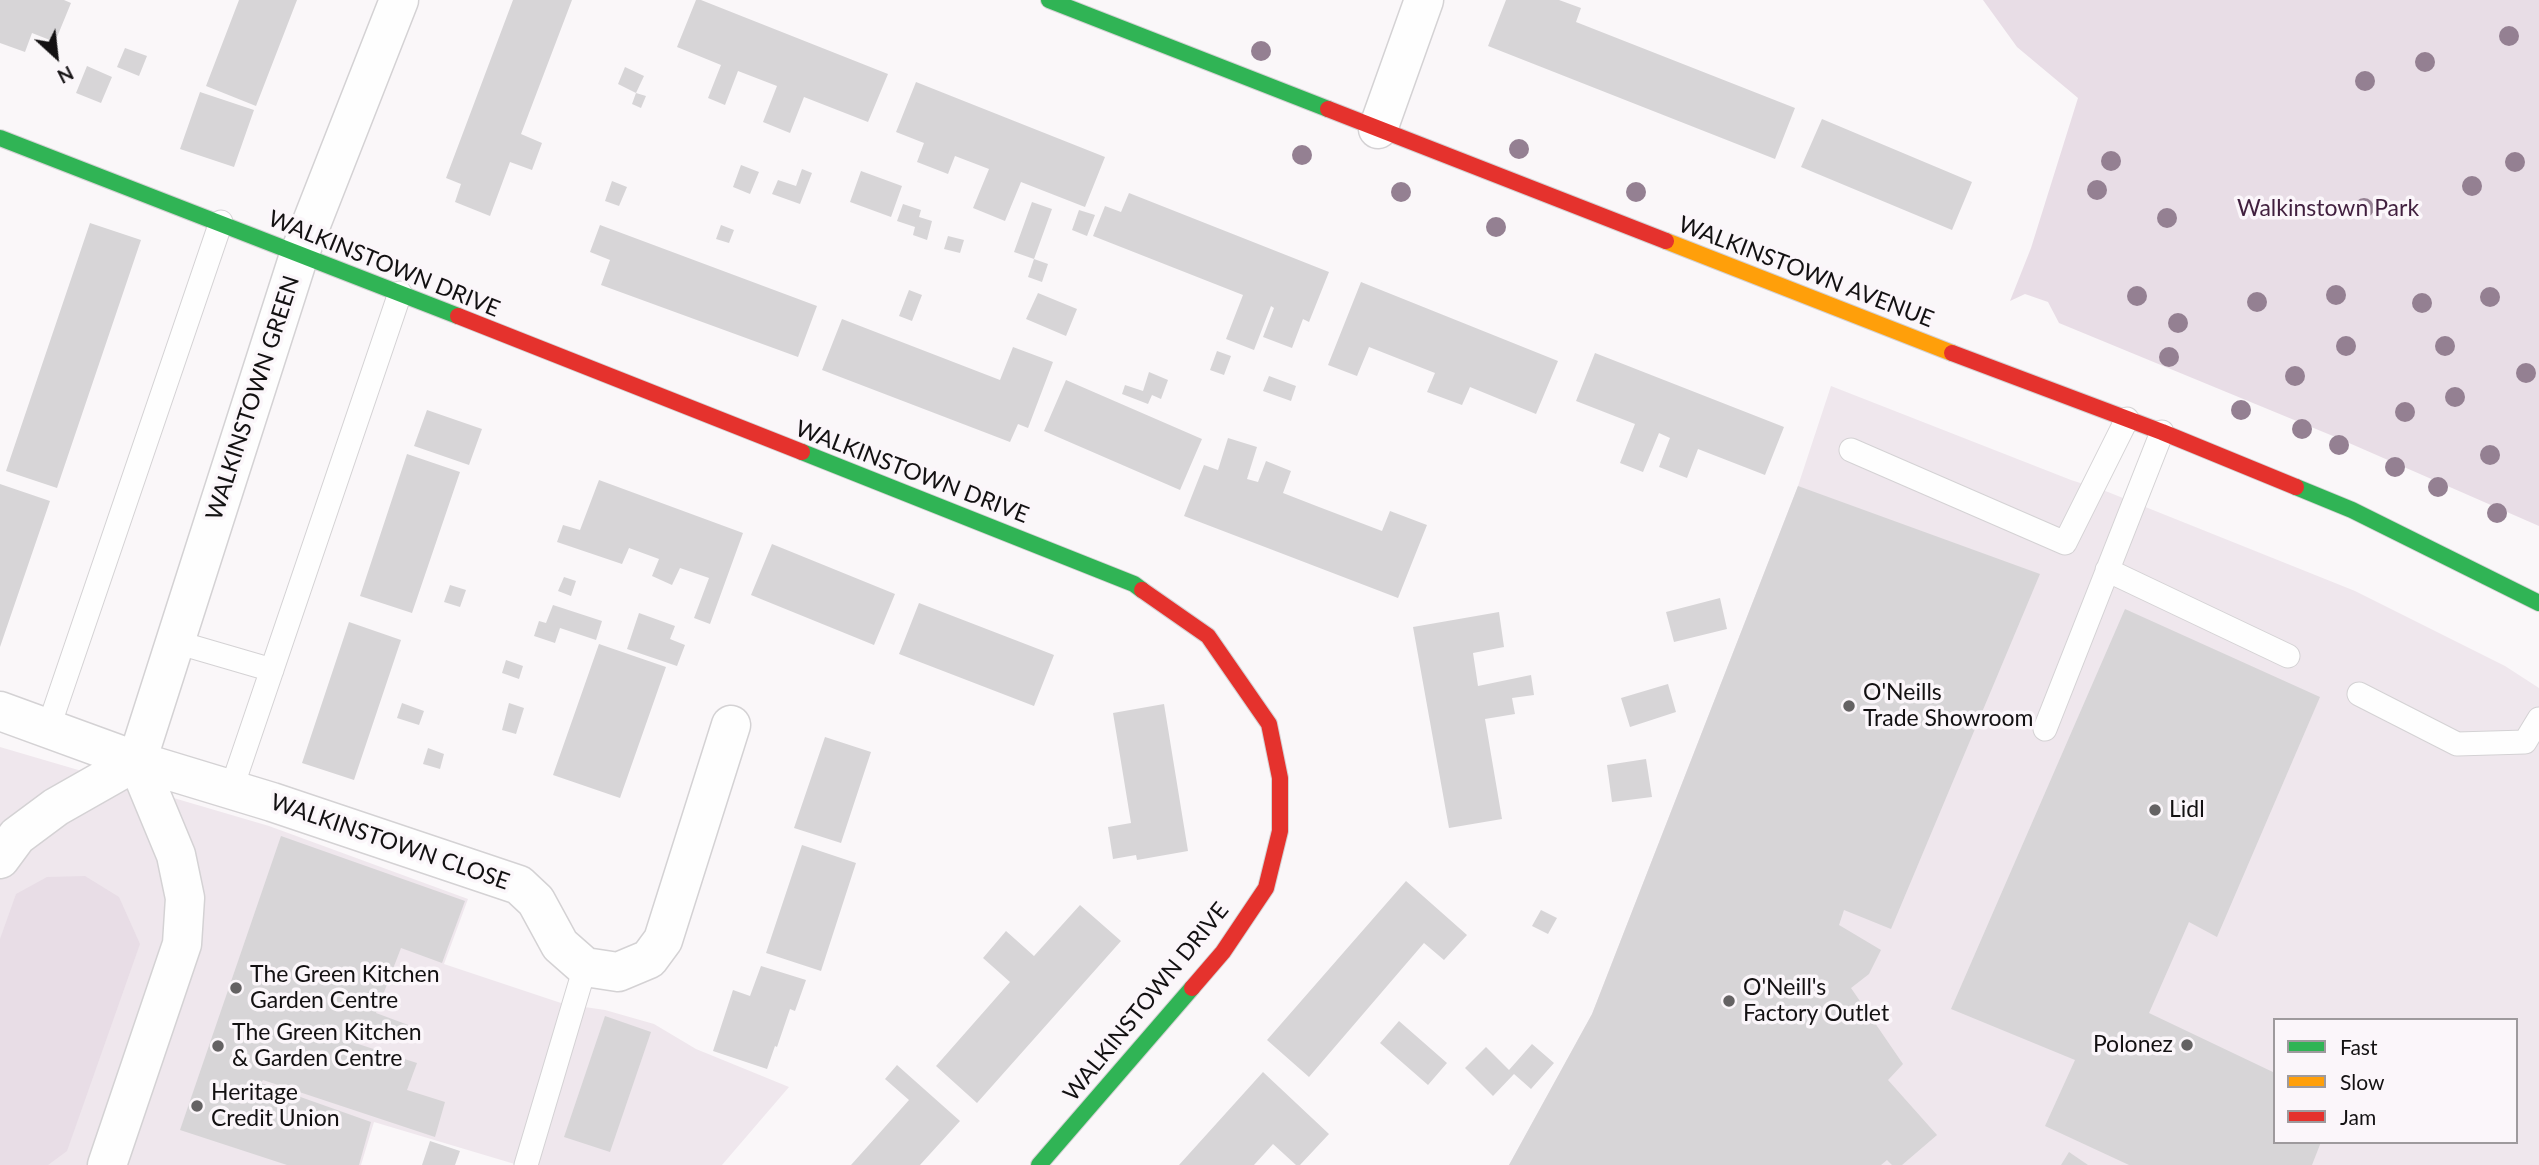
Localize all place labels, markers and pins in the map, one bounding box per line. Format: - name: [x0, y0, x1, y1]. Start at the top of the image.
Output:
- place label: O'Neills Trade Showroom: [1863, 679, 2034, 733]
- marker: O'Neills Trade Showroom: [1841, 698, 1857, 714]
- place label: Lidl: [2169, 796, 2205, 824]
- marker: Lidl: [2147, 802, 2163, 818]
- place label: The Green Kitchen Garden Centre: [250, 961, 440, 1015]
- place label: O'Neill's Factory Outlet: [1743, 974, 1889, 1028]
- marker: The Green Kitchen Garden Centre: [228, 980, 244, 996]
- marker: O'Neill's Factory Outlet: [1721, 993, 1737, 1009]
- place label: The Green Kitchen & Garden Centre: [232, 1019, 422, 1073]
- place label: Polonez: [2093, 1031, 2173, 1059]
- marker: Polonez: [2179, 1037, 2195, 1053]
- marker: The Green Kitchen & Garden Centre: [210, 1038, 226, 1054]
- place label: Heritage Credit Union: [211, 1079, 340, 1133]
- marker: Heritage Credit Union: [189, 1098, 205, 1114]

